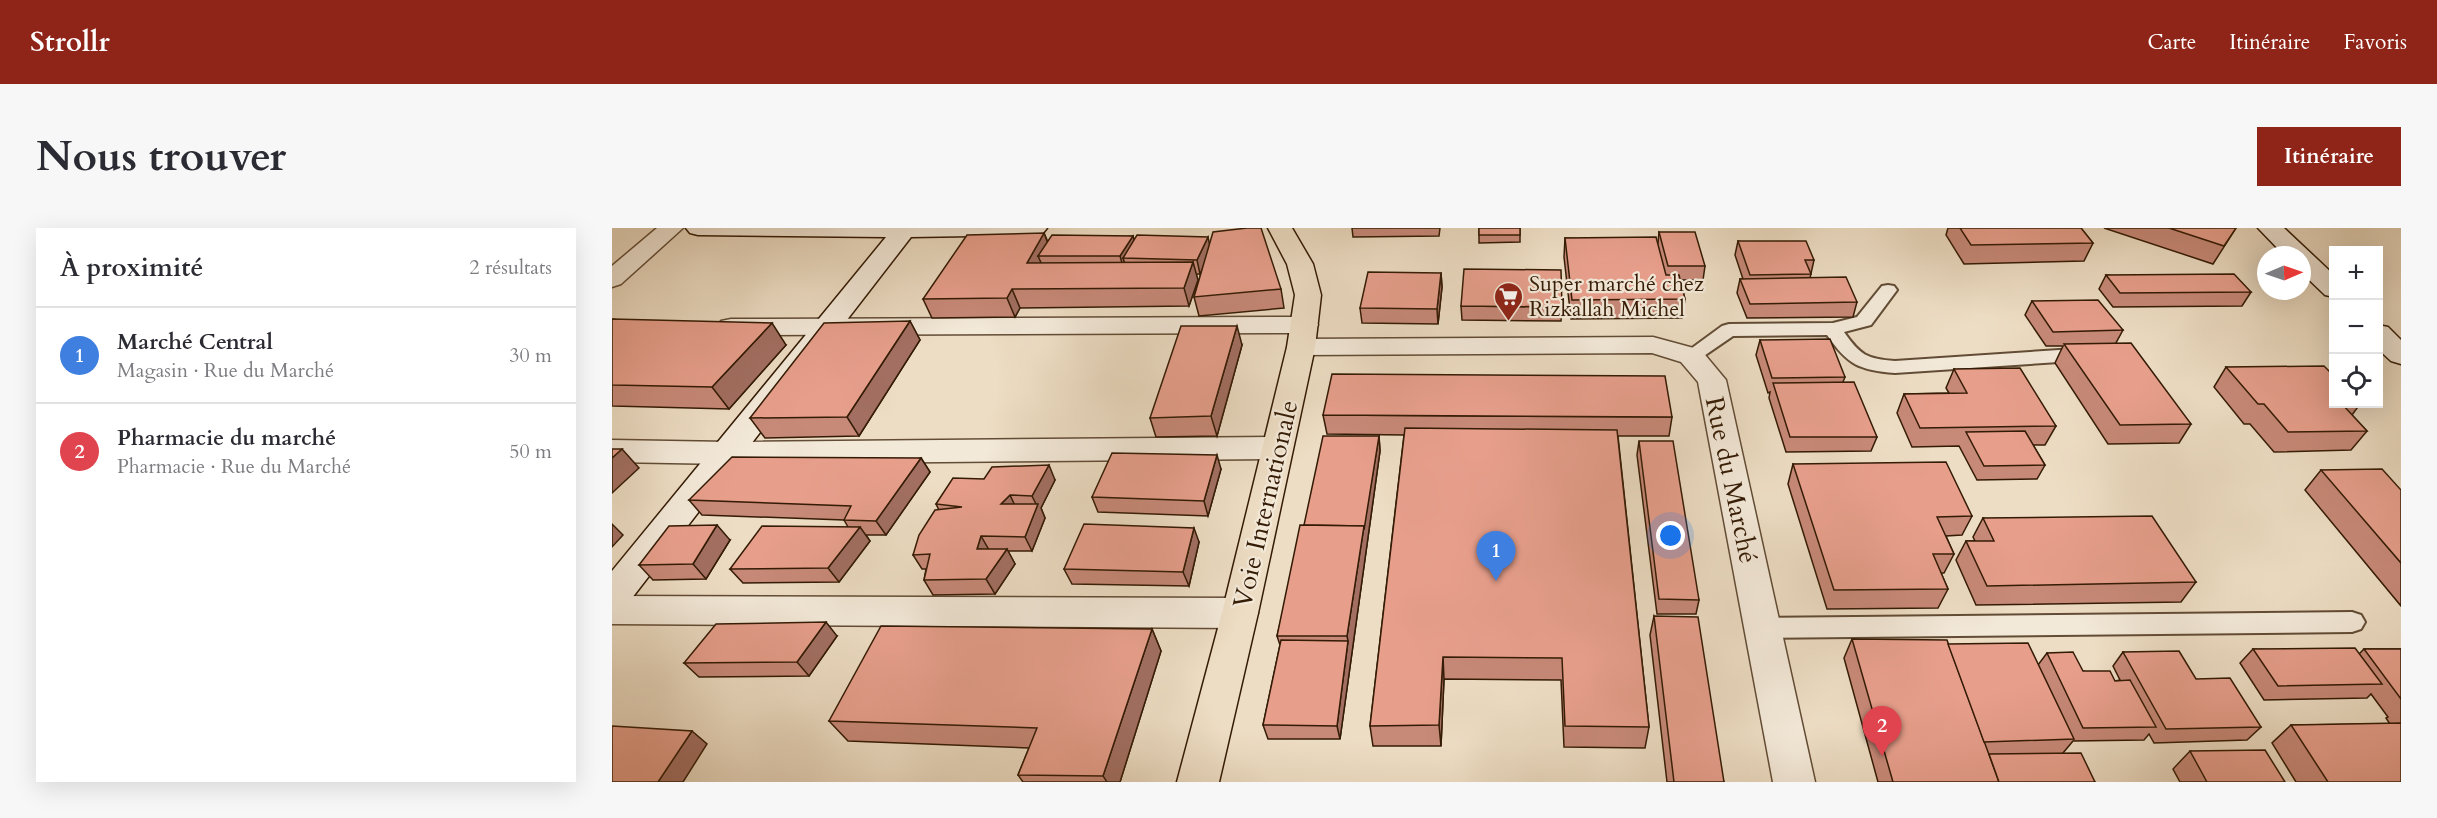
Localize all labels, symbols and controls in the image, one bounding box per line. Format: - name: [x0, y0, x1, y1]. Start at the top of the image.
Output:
- text: Strollr: [30, 23, 110, 61]
- text: Carte: [2147, 28, 2196, 57]
- text: Itinéraire: [2229, 28, 2310, 57]
- text: Favoris: [2343, 28, 2407, 57]
- button: Itinéraire: [2257, 127, 2401, 186]
- text: Nous trouver: [36, 128, 286, 185]
- north arrow: [2257, 246, 2311, 300]
- map controls: [2329, 246, 2383, 408]
- button: +: [2329, 246, 2383, 300]
- text: À proximité: [60, 250, 203, 285]
- text: 2 résultats: [469, 254, 552, 281]
- place label: Super marché chez Rizkallah Michel: [1529, 269, 1704, 324]
- supermarket icon: Super marché chez Rizkallah Michel: [1492, 280, 1524, 322]
- button: −: [2329, 300, 2383, 354]
- text: Marché Central: [117, 327, 273, 357]
- text: 1: [74, 342, 85, 369]
- text: 30 m: [509, 342, 552, 369]
- button: locate: [2329, 354, 2383, 408]
- text: Magasin · Rue du Marché: [117, 357, 334, 384]
- street label: Rue du Marché: [1697, 394, 1766, 567]
- street label: Voie Internationale: [1225, 397, 1306, 612]
- text: Pharmacie du marché: [117, 423, 336, 453]
- text: 2: [74, 438, 85, 465]
- text: 50 m: [509, 438, 552, 465]
- text: Pharmacie · Rue du Marché: [117, 453, 351, 480]
- your location: [1656, 521, 1685, 550]
- pin: 1: [1476, 532, 1516, 581]
- pin: 2: [1862, 706, 1902, 756]

